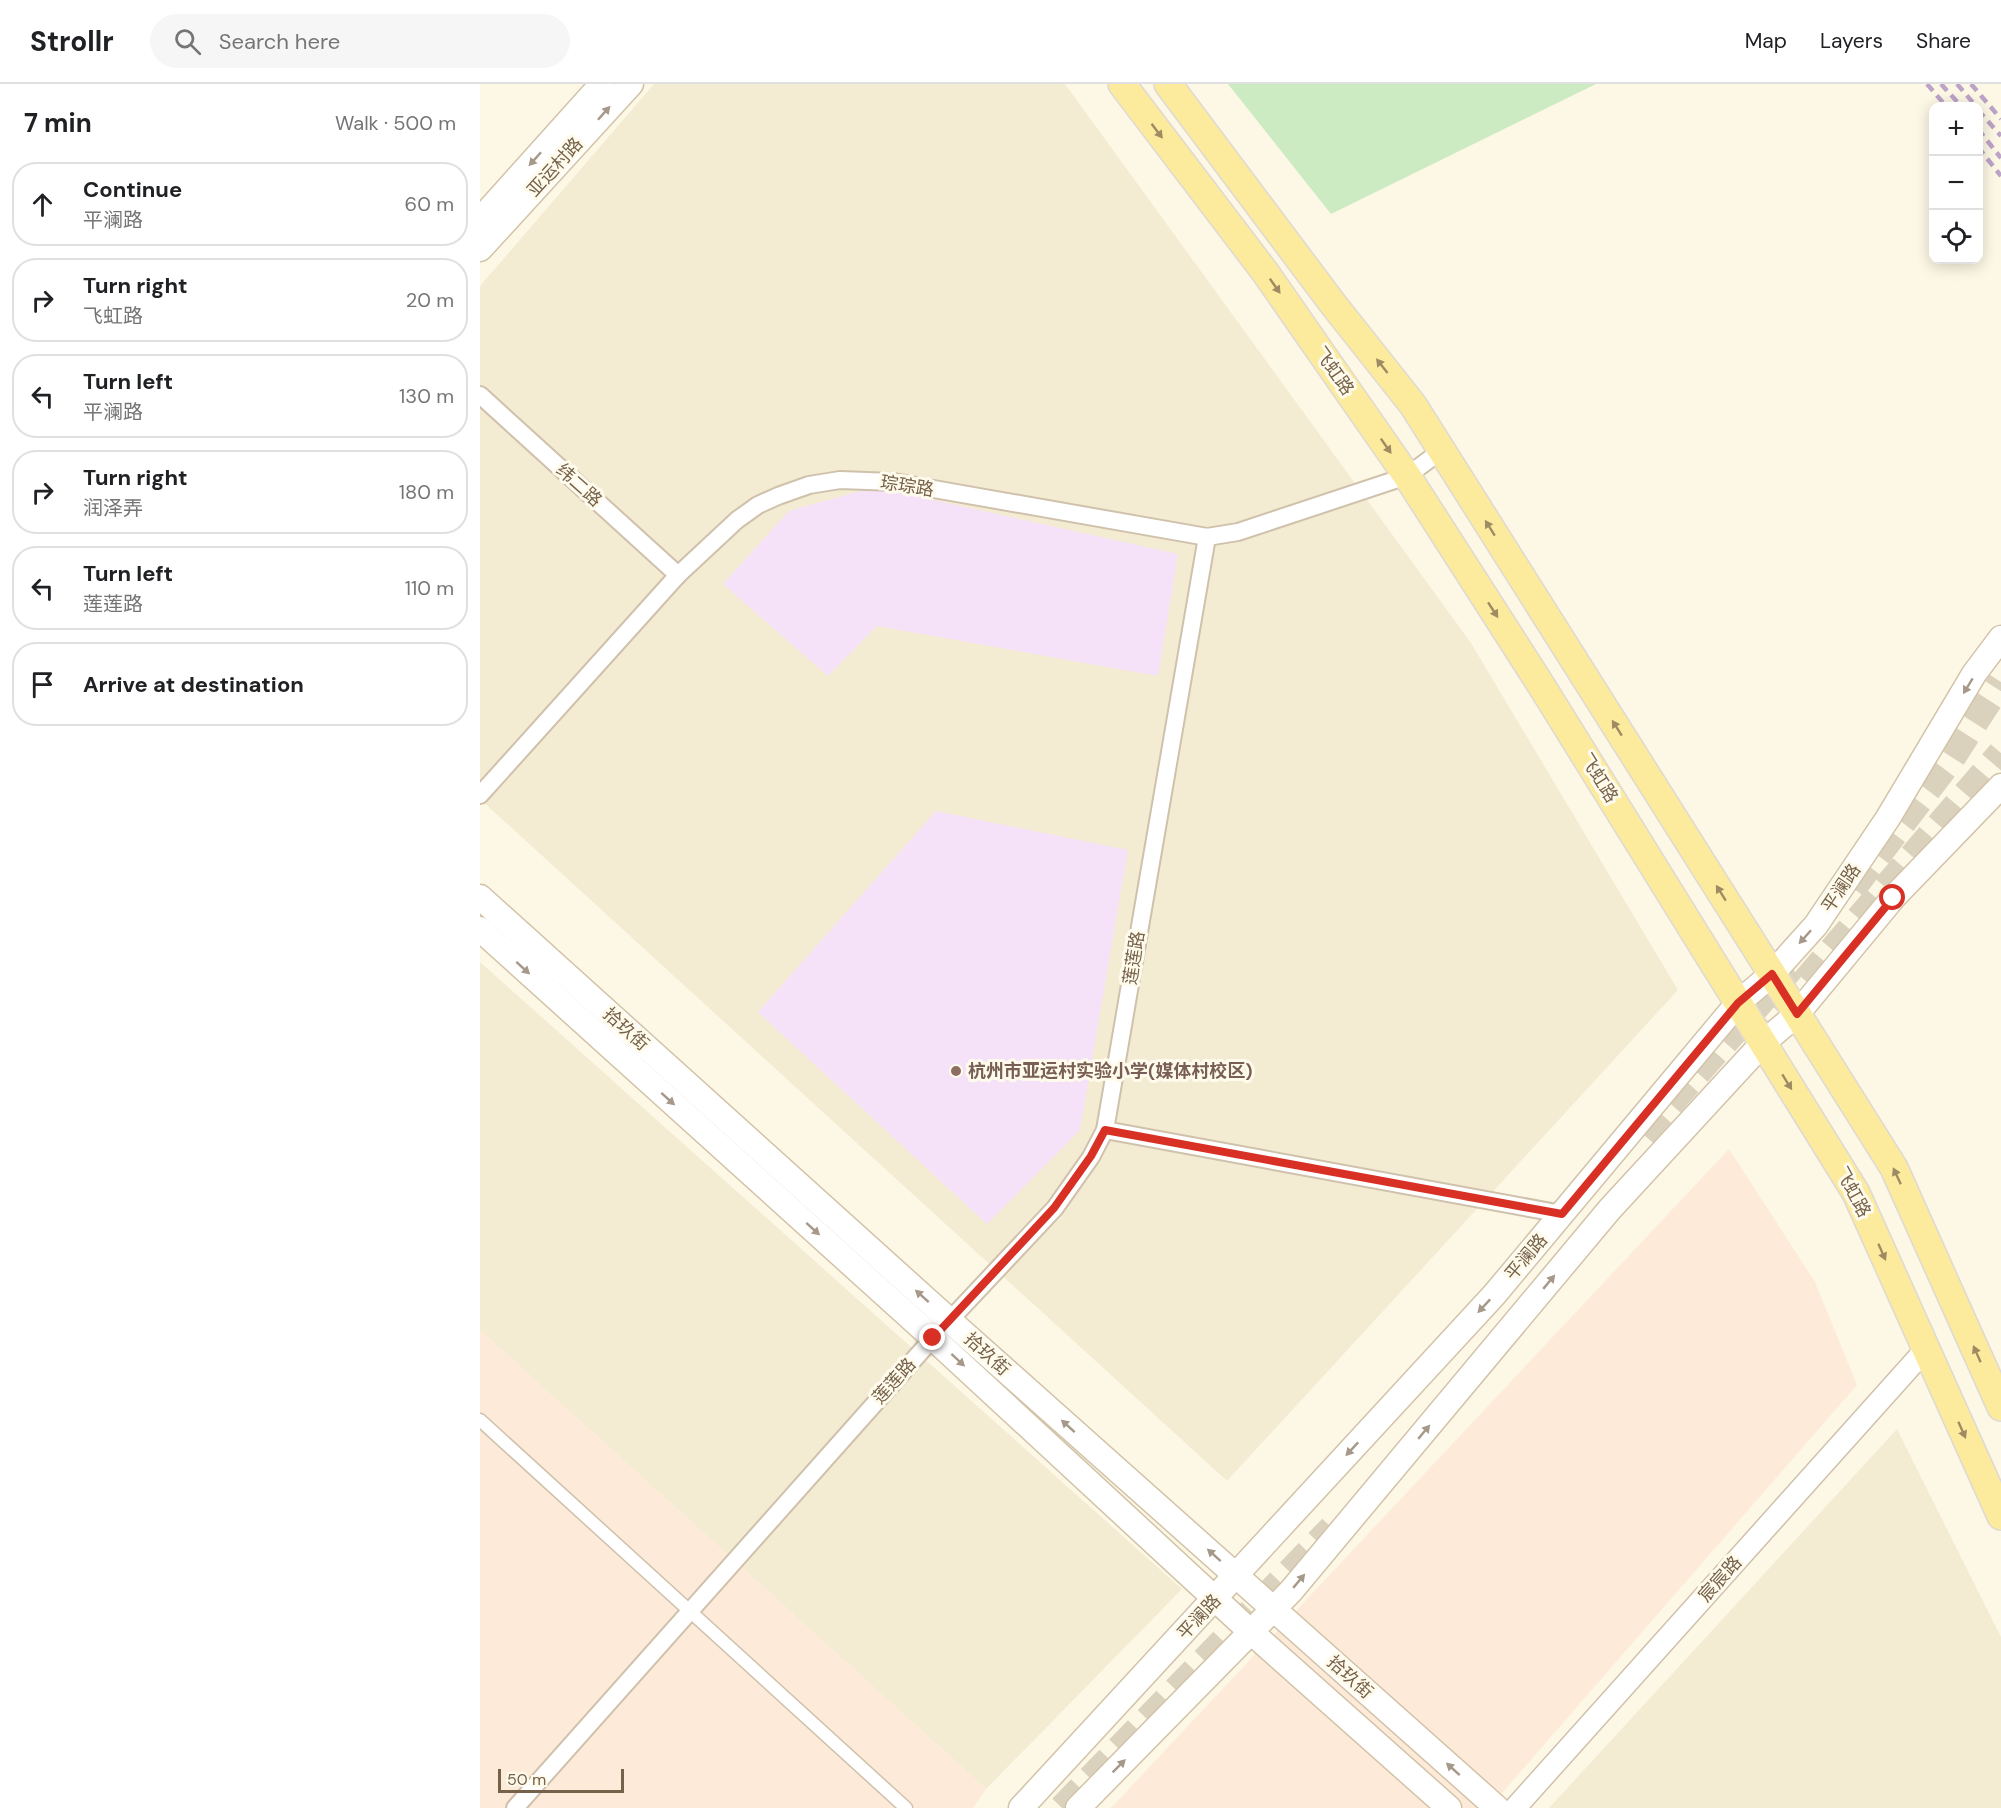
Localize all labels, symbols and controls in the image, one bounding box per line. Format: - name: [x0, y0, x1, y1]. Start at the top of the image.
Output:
- search box: [150, 14, 570, 68]
- text: Strollr: [30, 23, 114, 60]
- icon: search: [171, 25, 204, 58]
- text: Search here: [219, 27, 340, 56]
- text: Map: [1745, 27, 1787, 55]
- text: Layers: [1820, 27, 1883, 55]
- text: Share: [1916, 27, 1971, 55]
- map controls: [1929, 102, 1983, 264]
- button: +: [1929, 102, 1983, 156]
- text: 7 min: [24, 106, 92, 140]
- one-way arrow: [597, 106, 610, 121]
- text: Walk · 500 m: [335, 110, 456, 136]
- one-way arrow: [1151, 123, 1163, 138]
- street label: 亚运村路: [522, 132, 588, 202]
- one-way arrow: [529, 151, 542, 166]
- button: −: [1929, 156, 1983, 210]
- text: Continue: [83, 175, 182, 204]
- icon: ahead: [26, 188, 59, 221]
- text: 60 m: [405, 191, 454, 217]
- text: 平澜路: [83, 207, 143, 233]
- button: locate: [1929, 210, 1983, 264]
- text: Turn right: [83, 271, 188, 300]
- one-way arrow: [1269, 278, 1281, 294]
- icon: right: [26, 284, 59, 317]
- text: 20 m: [406, 287, 454, 313]
- text: 飞虹路: [83, 303, 143, 329]
- street label: 飞虹路: [1309, 342, 1359, 400]
- one-way arrow: [1375, 358, 1388, 374]
- text: Turn left: [83, 367, 173, 396]
- icon: left: [26, 380, 59, 413]
- text: 130 m: [399, 383, 454, 409]
- text: 平澜路: [83, 399, 143, 425]
- one-way arrow: [1380, 438, 1392, 454]
- street label: 纬二路: [551, 458, 607, 512]
- text: Turn right: [83, 463, 188, 492]
- street label: 琮琮路: [878, 470, 936, 502]
- icon: right: [26, 476, 59, 509]
- text: 180 m: [399, 479, 454, 505]
- text: 润泽弄: [83, 495, 143, 521]
- one-way arrow: [1485, 519, 1496, 536]
- text: Turn left: [83, 559, 173, 588]
- icon: left: [26, 572, 59, 605]
- text: 110 m: [405, 575, 454, 601]
- text: 莲莲路: [83, 591, 143, 617]
- one-way arrow: [1487, 602, 1498, 618]
- icon: arrive: [26, 668, 59, 701]
- text: Arrive at destination: [83, 670, 304, 699]
- one-way arrow: [1962, 678, 1973, 694]
- one-way arrow: [1612, 720, 1623, 736]
- street label: 飞虹路: [1575, 749, 1623, 807]
- street label: 平澜路: [1816, 859, 1866, 917]
- route start: [1879, 884, 1905, 910]
- one-way arrow: [1716, 885, 1727, 901]
- street label: 莲莲路: [1118, 929, 1150, 987]
- one-way arrow: [1798, 930, 1812, 945]
- one-way arrow: [516, 961, 531, 975]
- street label: 拾玖街: [598, 1002, 654, 1056]
- place label: 杭州市亚运村实验小学(媒体村校区): [968, 1059, 1253, 1083]
- marker: 杭州市亚运村实验小学(媒体村校区): [949, 1064, 963, 1078]
- one-way arrow: [1781, 1074, 1792, 1090]
- one-way arrow: [660, 1092, 675, 1105]
- street label: 飞虹路: [1830, 1163, 1876, 1221]
- one-way arrow: [1893, 1168, 1902, 1185]
- one-way arrow: [805, 1222, 820, 1235]
- street label: 平澜路: [1499, 1229, 1553, 1285]
- one-way arrow: [1877, 1243, 1887, 1261]
- one-way arrow: [1542, 1275, 1555, 1290]
- one-way arrow: [915, 1290, 930, 1303]
- one-way arrow: [1477, 1298, 1491, 1313]
- route end: [919, 1324, 945, 1350]
- street label: 拾玖街: [959, 1327, 1015, 1381]
- one-way arrow: [1972, 1345, 1981, 1363]
- street label: 莲莲路: [867, 1353, 921, 1409]
- one-way arrow: [950, 1353, 965, 1367]
- one-way arrow: [1061, 1420, 1076, 1433]
- one-way arrow: [1957, 1421, 1967, 1439]
- one-way arrow: [1417, 1424, 1430, 1439]
- one-way arrow: [1345, 1442, 1359, 1457]
- one-way arrow: [1207, 1549, 1222, 1562]
- street label: 宸宸路: [1693, 1551, 1747, 1607]
- one-way arrow: [1293, 1573, 1306, 1589]
- street label: 平澜路: [1172, 1589, 1226, 1645]
- street label: 拾玖街: [1322, 1650, 1378, 1704]
- one-way arrow: [1112, 1758, 1126, 1773]
- one-way arrow: [1446, 1763, 1461, 1776]
- scale bar: [498, 1766, 624, 1794]
- text: 50 m: [507, 1769, 546, 1790]

